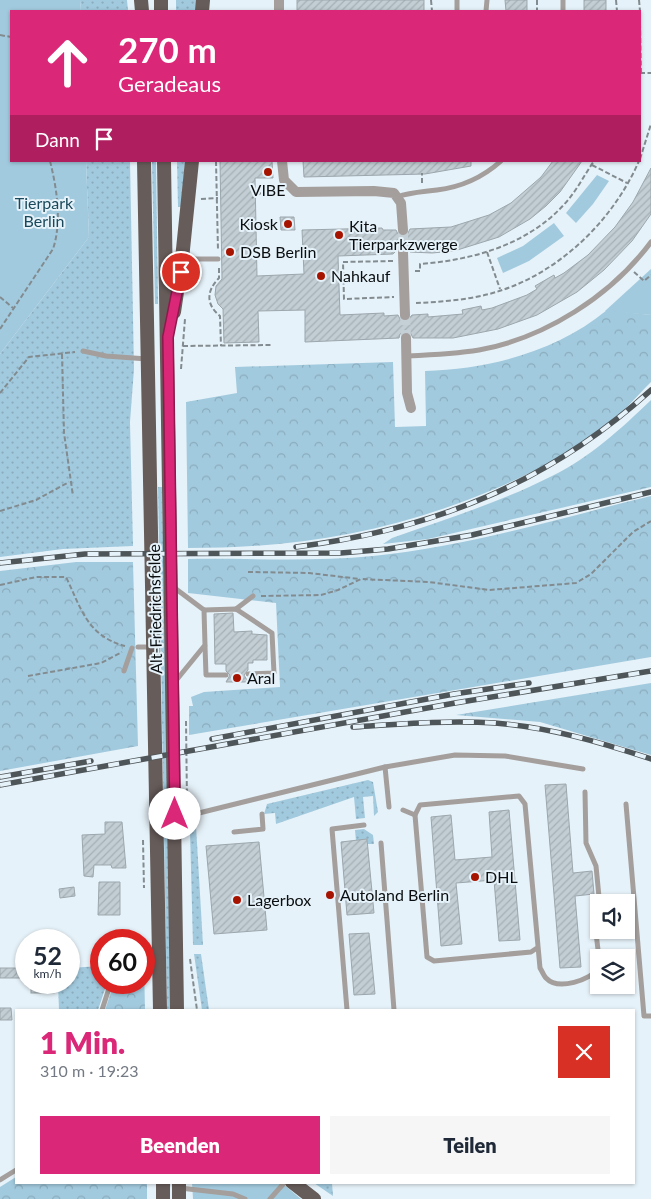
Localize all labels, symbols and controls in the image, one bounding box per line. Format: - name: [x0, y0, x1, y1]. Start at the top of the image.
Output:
- text: 270 m: [118, 28, 217, 70]
- icon: ahead: [35, 30, 100, 95]
- text: Geradeaus: [118, 70, 221, 97]
- icon: arrive: [90, 125, 118, 153]
- text: Dann: [35, 128, 80, 151]
- marker: VIBE: [262, 166, 274, 178]
- place label: VIBE: [251, 180, 285, 199]
- park label: Tierpark Berlin: [15, 193, 74, 230]
- place label: Kiosk: [239, 214, 279, 233]
- place label: Kita Tierparkzwerge: [349, 216, 458, 253]
- marker: Kiosk: [282, 218, 294, 230]
- marker: Kita Tierparkzwerge: [333, 229, 345, 241]
- place label: DSB Berlin: [240, 242, 316, 261]
- marker: DSB Berlin: [224, 246, 236, 258]
- pin: [160, 251, 202, 293]
- icon: arrive: [167, 258, 195, 286]
- place label: Nahkauf: [331, 266, 391, 285]
- marker: Nahkauf: [315, 270, 327, 282]
- street label: Alt-Friedrichsfelde: [144, 544, 165, 674]
- place label: Aral: [247, 668, 275, 687]
- marker: Aral: [231, 672, 243, 684]
- position arrow: [148, 787, 200, 839]
- place label: DHL: [485, 867, 518, 886]
- marker: DHL: [469, 871, 481, 883]
- place label: Autoland Berlin: [340, 885, 449, 904]
- marker: Autoland Berlin: [324, 889, 336, 901]
- place label: Lagerbox: [247, 890, 311, 909]
- marker: Lagerbox: [231, 894, 243, 906]
- map controls: [590, 894, 635, 994]
- button: sound: [590, 894, 635, 939]
- speed limit sign: 60: [90, 929, 155, 994]
- text: 52: [33, 940, 62, 970]
- button: layers: [590, 949, 635, 994]
- text: km/h: [33, 966, 62, 981]
- text: 1 Min.: [40, 1024, 125, 1060]
- button: close: [558, 1026, 610, 1078]
- text: 310 m · 19:23: [40, 1061, 139, 1080]
- button: Beenden: [40, 1116, 320, 1174]
- button: Teilen: [330, 1116, 610, 1174]

